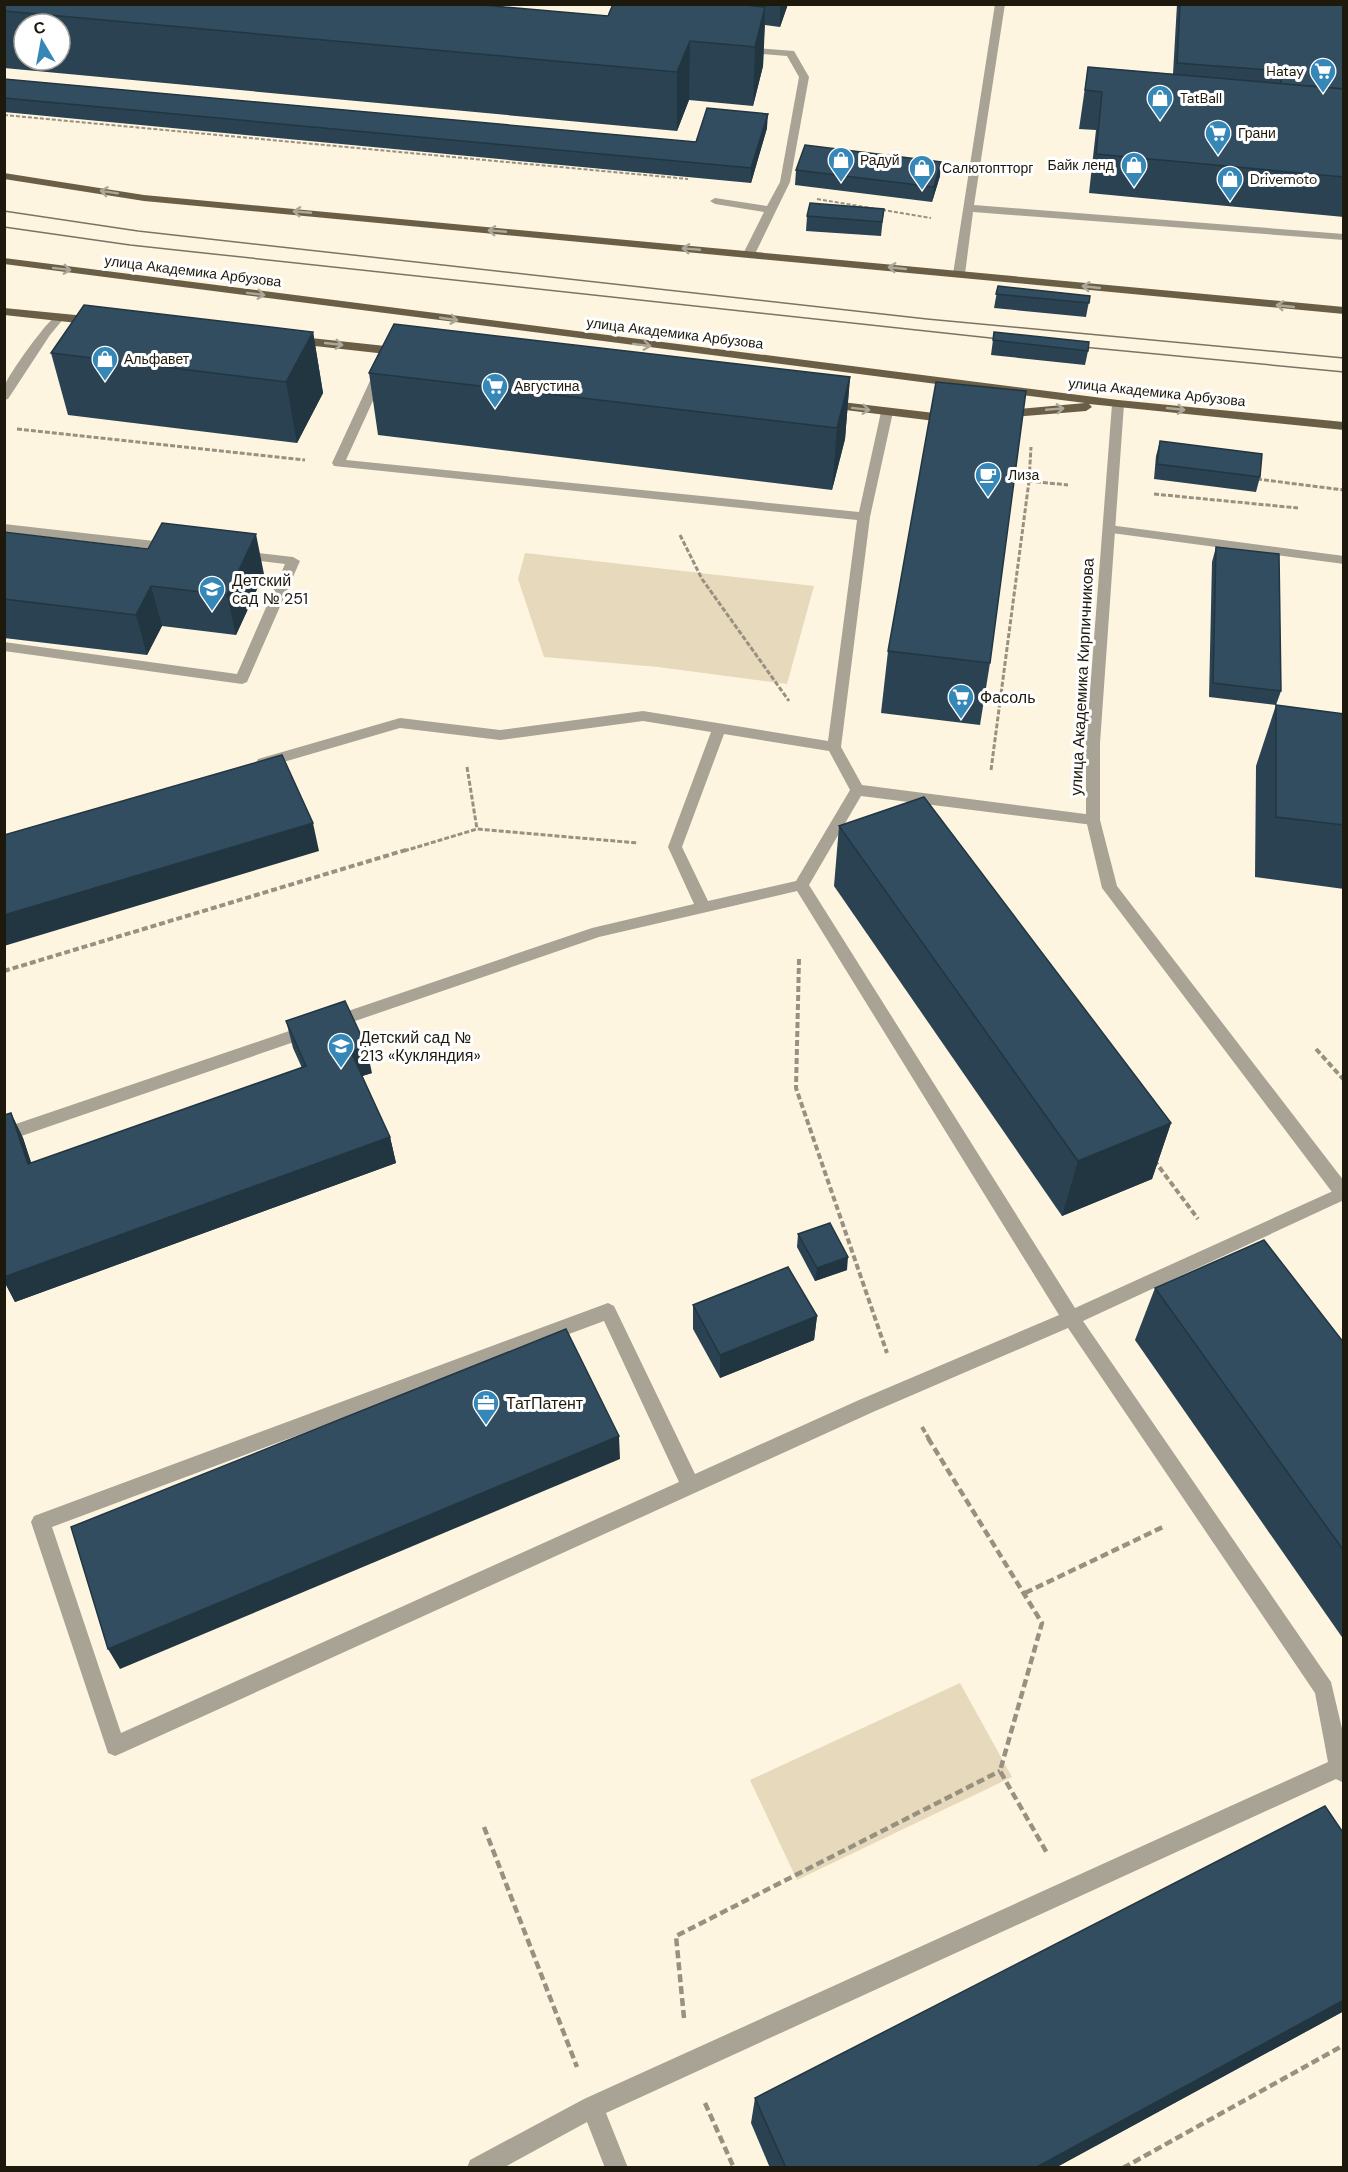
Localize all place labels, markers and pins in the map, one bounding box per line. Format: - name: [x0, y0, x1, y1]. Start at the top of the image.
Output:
- supermarket icon: Hatay: [1308, 56, 1338, 94]
- place label: Hatay: [1266, 62, 1304, 80]
- shop icon: TatBall: [1145, 83, 1175, 121]
- place label: TatBall: [1180, 89, 1222, 107]
- supermarket icon: Грани: [1203, 118, 1233, 156]
- place label: Грани: [1238, 124, 1276, 142]
- shop icon: Радуй: [826, 145, 856, 183]
- shop icon: Байк ленд: [1119, 150, 1149, 188]
- place label: Радуй: [860, 151, 900, 169]
- shop icon: Салютоптторг: [907, 153, 937, 191]
- place label: Байк ленд: [1048, 156, 1114, 174]
- place label: Салютоптторг: [942, 159, 1033, 177]
- shop icon: Drivemoto: [1215, 164, 1245, 202]
- place label: Drivemoto: [1250, 170, 1317, 188]
- shop icon: Альфавет: [90, 344, 120, 382]
- place label: Альфавет: [124, 350, 190, 368]
- supermarket icon: Августина: [480, 371, 510, 409]
- place label: Августина: [514, 377, 580, 395]
- cafe icon: Лиза: [973, 460, 1003, 498]
- place label: Лиза: [1008, 466, 1039, 484]
- place label: Детский сад № 251: [232, 570, 308, 609]
- school or university icon: Детский сад № 251: [197, 574, 227, 612]
- supermarket icon: Фасоль: [946, 682, 976, 720]
- place label: Фасоль: [980, 687, 1035, 708]
- place label: Детский сад № 213 «Кукляндия»: [360, 1027, 481, 1066]
- school or university icon: Детский сад № 213 «Кукляндия»: [326, 1031, 356, 1069]
- office icon: ТатПатент: [471, 1388, 501, 1426]
- place label: ТатПатент: [506, 1393, 584, 1414]

